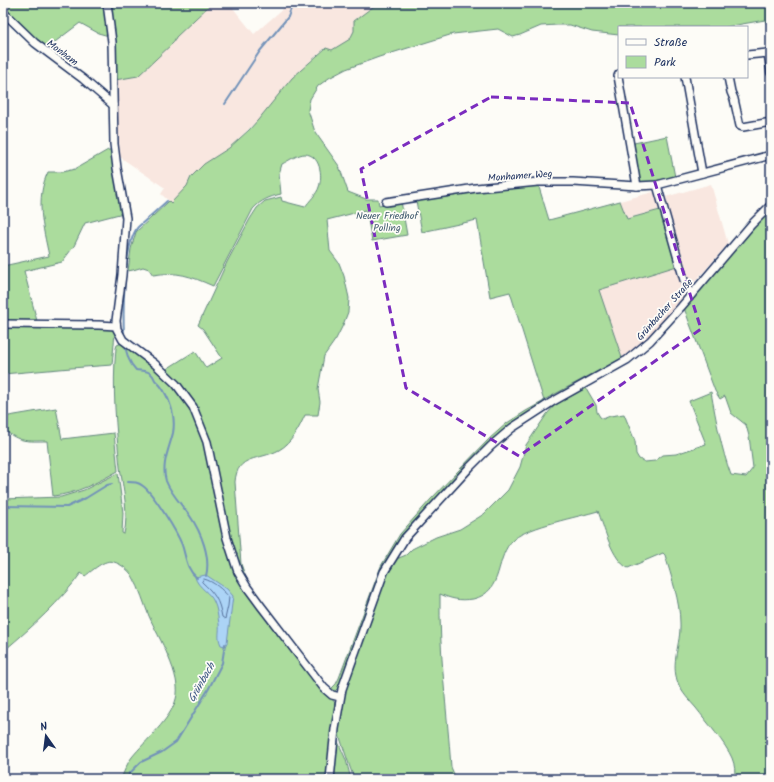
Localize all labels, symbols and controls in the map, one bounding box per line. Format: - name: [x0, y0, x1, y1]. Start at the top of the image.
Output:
- legend: [618, 26, 748, 78]
- text: Straße: [654, 33, 688, 52]
- street label: Monham: [43, 36, 82, 70]
- text: Park: [654, 53, 676, 72]
- street label: Monhamer Weg: [487, 166, 553, 186]
- park label: Neuer Friedhof Polling: [356, 208, 419, 236]
- street label: Grünbacher Straße: [632, 275, 697, 344]
- water label: Grünbach: [183, 658, 221, 706]
- north arrow: [26, 716, 66, 756]
- text: N: [38, 718, 49, 737]

